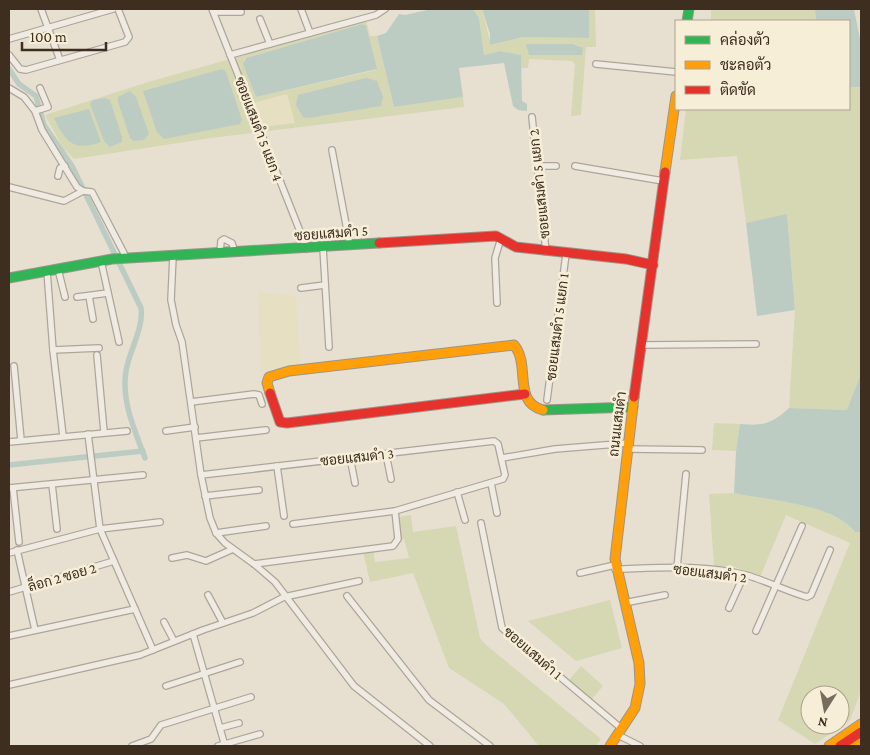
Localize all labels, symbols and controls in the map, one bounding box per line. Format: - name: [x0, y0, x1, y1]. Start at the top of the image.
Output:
- scale bar: [22, 20, 106, 52]
- legend: [675, 20, 850, 110]
- text: 100 m: [30, 29, 67, 45]
- text: คล่องตัว: [720, 30, 770, 48]
- text: ชะลอตัว: [720, 56, 771, 73]
- street label: ซอยแสมดำ 5 แยก 4: [232, 75, 286, 183]
- text: ติดขัด: [720, 81, 756, 98]
- street label: ซอยแสมดำ 5 แยก 2: [525, 128, 553, 240]
- street label: ซอยแสมดำ 5: [294, 222, 368, 244]
- street label: ซอยแสมดำ 5 แยก 1: [542, 272, 572, 382]
- street label: ถนนแสมดำ: [605, 390, 629, 458]
- street label: ซอยแสมดำ 3: [319, 445, 395, 469]
- street label: ล็อก 2 ซอย 2: [26, 559, 98, 594]
- street label: ซอยแสมดำ 2: [672, 561, 748, 585]
- street label: ซอยแสมดำ 1: [501, 623, 566, 683]
- north arrow: [800, 685, 850, 735]
- text: N: [816, 714, 829, 732]

